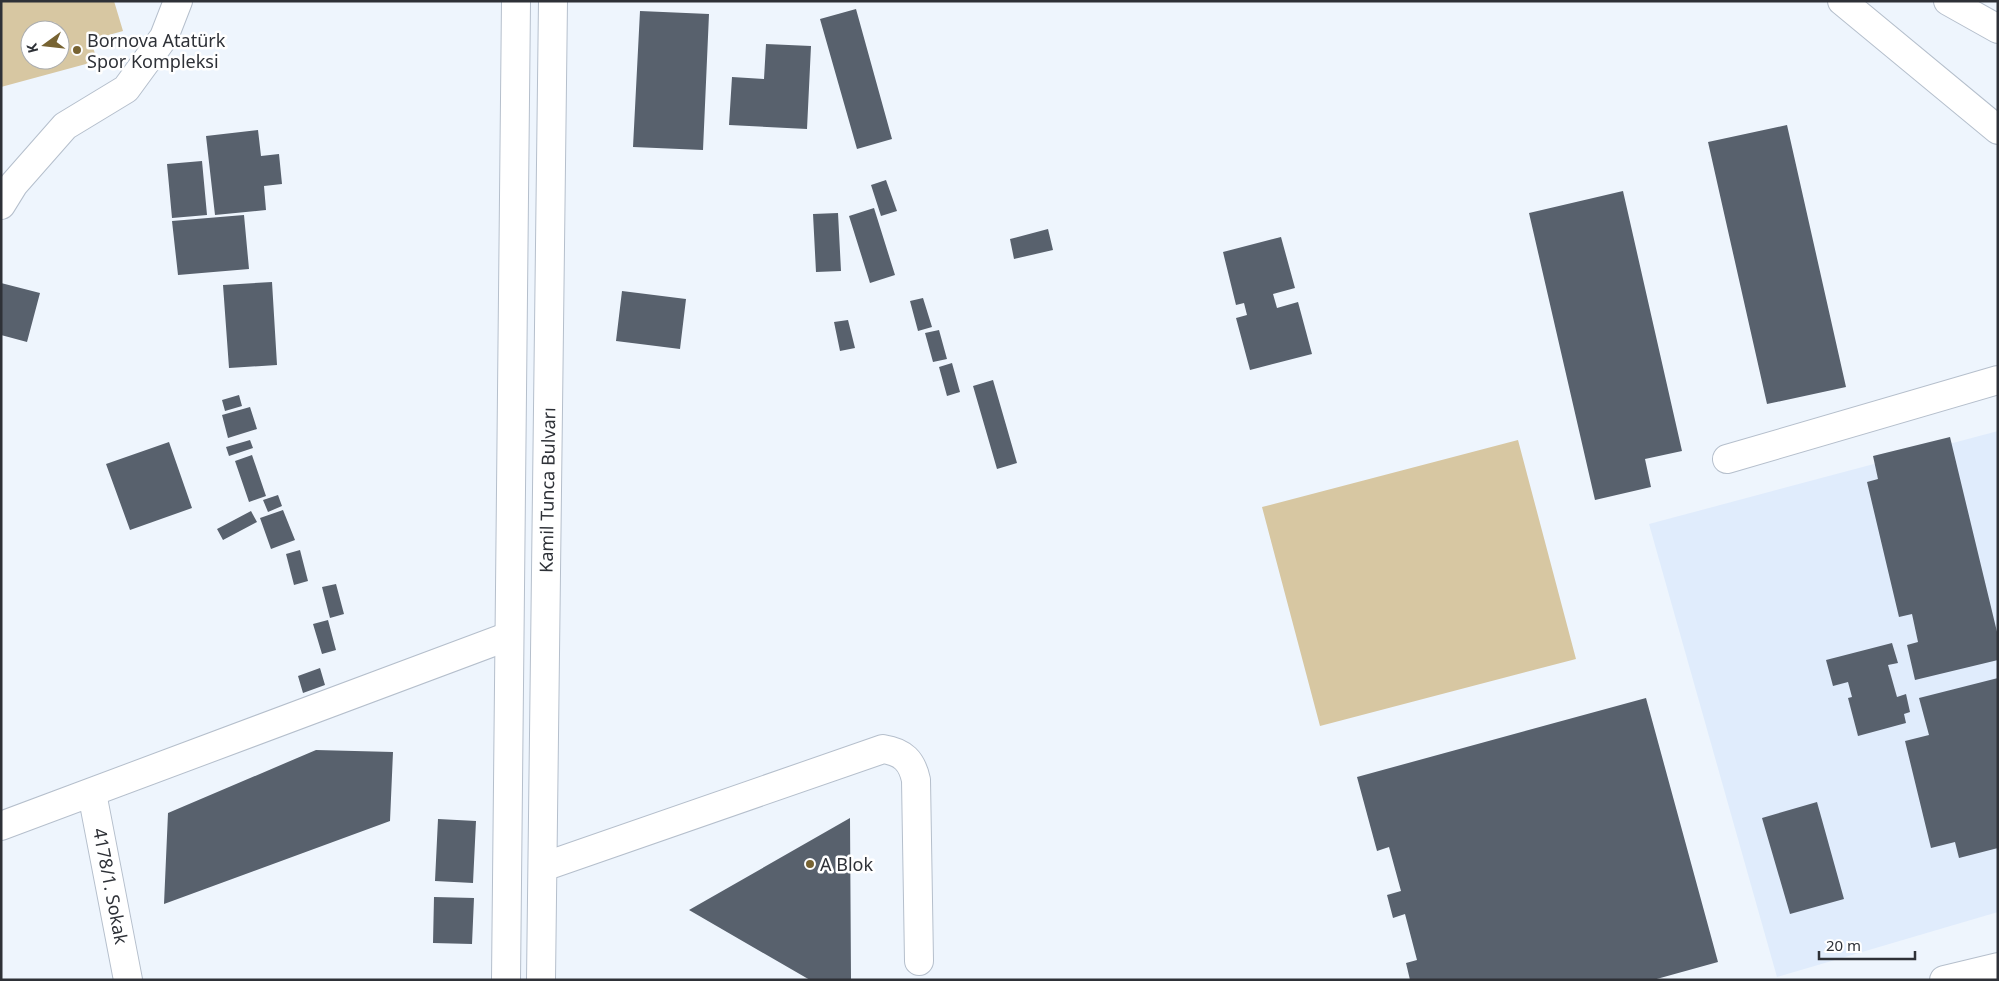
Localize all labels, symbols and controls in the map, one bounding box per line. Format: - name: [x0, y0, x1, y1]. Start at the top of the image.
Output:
- north arrow: [20, 20, 70, 70]
- place label: Bornova Atatürk Spor Kompleksi: [87, 28, 226, 73]
- text: K: [21, 41, 42, 55]
- marker: Bornova Atatürk Spor Kompleksi: [71, 44, 83, 56]
- street label: Kamil Tunca Bulvarı: [534, 407, 560, 573]
- street label: 4178/1. Sokak: [88, 826, 134, 946]
- place label: A Blok: [820, 852, 873, 876]
- marker: A Blok: [804, 858, 816, 870]
- scale bar: [1819, 928, 1915, 960]
- text: 20 m: [1826, 935, 1861, 955]

